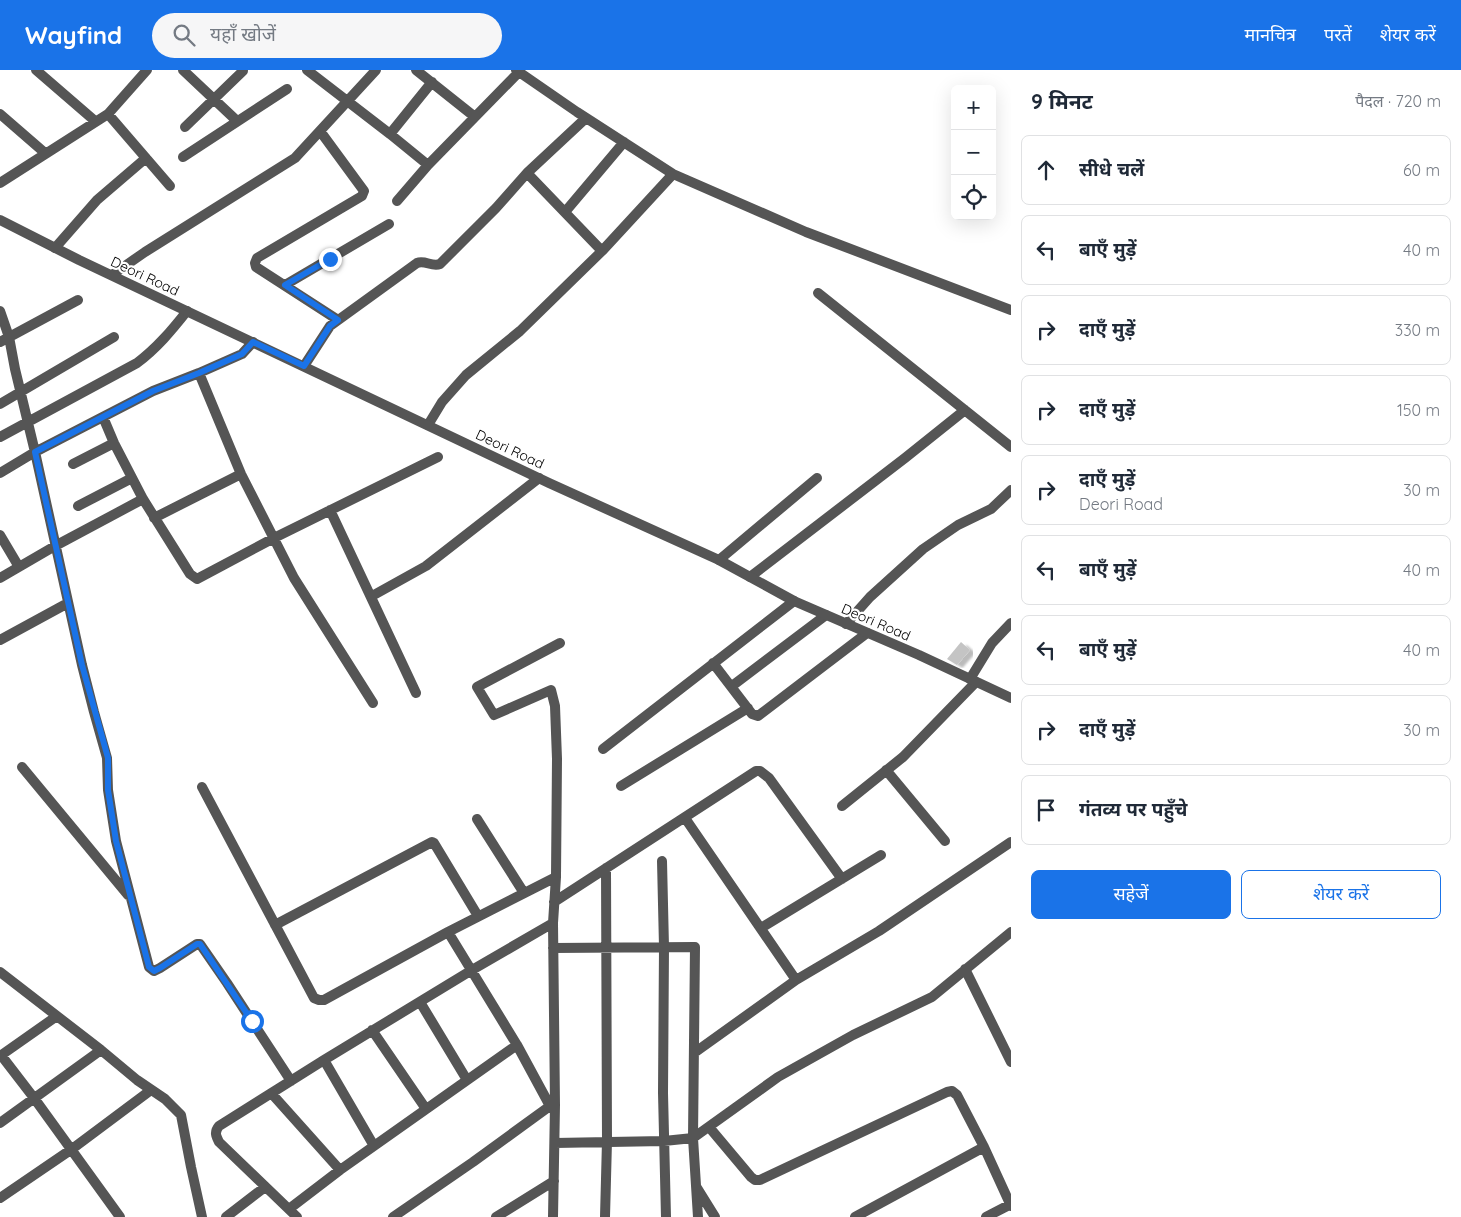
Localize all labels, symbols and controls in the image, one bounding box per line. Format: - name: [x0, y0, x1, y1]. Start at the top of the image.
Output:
- search box: [152, 13, 502, 58]
- text: Wayfind: [25, 20, 122, 50]
- icon: search: [170, 21, 198, 49]
- text: यहाँ खोजें: [210, 22, 276, 46]
- text: मानचित्र: [1245, 23, 1296, 46]
- text: परतें: [1324, 23, 1352, 46]
- text: शेयर करें: [1380, 23, 1436, 46]
- map controls: [951, 85, 996, 220]
- button: +: [951, 85, 996, 130]
- text: 9 मिनट: [1031, 88, 1093, 114]
- text: पैदल · 720 m: [1355, 91, 1441, 111]
- button: −: [951, 130, 996, 175]
- icon: ahead: [1032, 156, 1060, 184]
- text: सीधे चलें: [1079, 157, 1144, 181]
- text: 60 m: [1403, 160, 1440, 180]
- button: locate: [951, 175, 996, 220]
- icon: left: [1032, 236, 1060, 264]
- text: बाएँ मुड़ें: [1079, 237, 1136, 261]
- text: 40 m: [1403, 240, 1440, 260]
- route end: [319, 248, 342, 271]
- street label: Deori Road: [108, 252, 182, 300]
- icon: right: [1032, 316, 1060, 344]
- text: दाएँ मुड़ें: [1079, 317, 1135, 341]
- text: 330 m: [1395, 320, 1440, 340]
- icon: right: [1032, 396, 1060, 424]
- text: दाएँ मुड़ें: [1079, 397, 1135, 421]
- text: 150 m: [1397, 400, 1440, 420]
- street label: Deori Road: [473, 425, 547, 473]
- text: दाएँ मुड़ें: [1079, 467, 1135, 491]
- icon: right: [1032, 476, 1060, 504]
- text: 30 m: [1403, 480, 1440, 500]
- text: Deori Road: [1079, 494, 1163, 514]
- icon: left: [1032, 556, 1060, 584]
- text: बाएँ मुड़ें: [1079, 557, 1136, 581]
- text: 40 m: [1403, 560, 1440, 580]
- street label: Deori Road: [839, 599, 913, 645]
- icon: left: [1032, 636, 1060, 664]
- text: बाएँ मुड़ें: [1079, 637, 1136, 661]
- text: 40 m: [1403, 640, 1440, 660]
- icon: right: [1032, 716, 1060, 744]
- text: दाएँ मुड़ें: [1079, 717, 1135, 741]
- text: 30 m: [1403, 720, 1440, 740]
- icon: arrive: [1032, 796, 1060, 824]
- text: गंतव्य पर पहुँचे: [1079, 797, 1187, 821]
- button: सहेजें: [1031, 870, 1231, 919]
- button: शेयर करें: [1241, 870, 1441, 919]
- route start: [241, 1010, 264, 1033]

